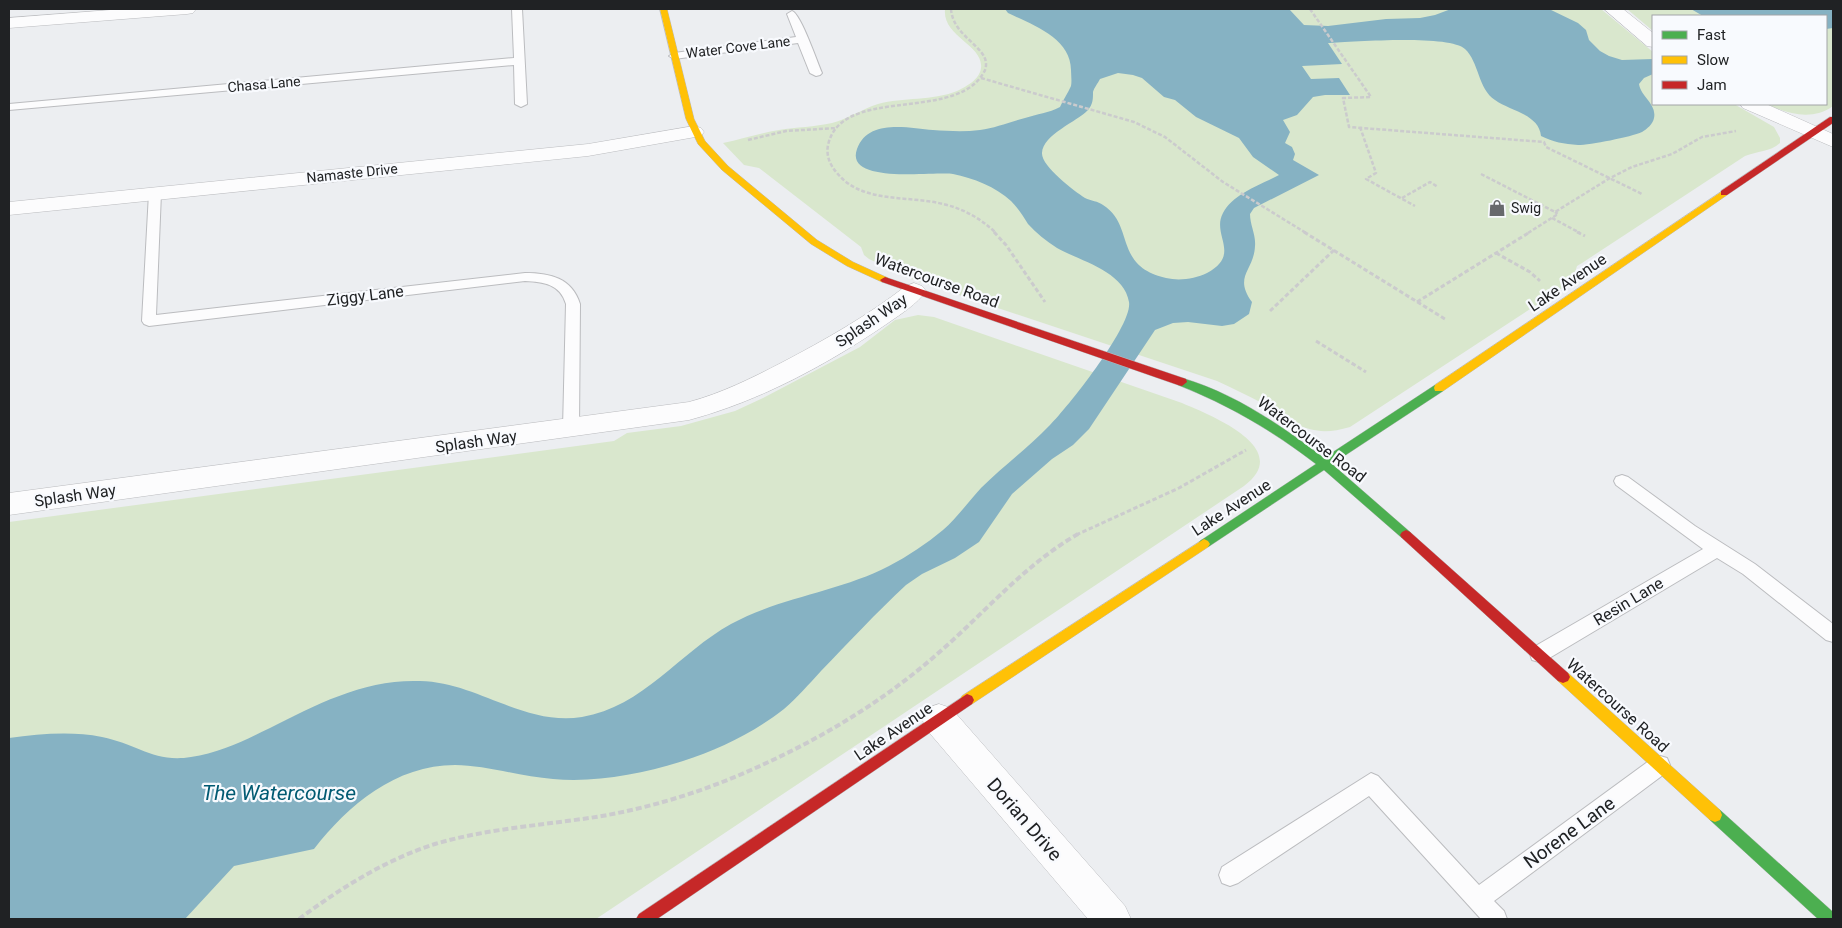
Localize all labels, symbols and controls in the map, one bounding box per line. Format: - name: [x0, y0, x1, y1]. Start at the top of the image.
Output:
- legend: [1652, 15, 1827, 105]
- text: Fast: [1697, 26, 1726, 44]
- street label: Water Cove Lane: [685, 33, 791, 61]
- text: Slow: [1697, 51, 1729, 69]
- street label: Chasa Lane: [227, 73, 301, 95]
- text: Jam: [1697, 76, 1727, 94]
- street label: Namaste Drive: [306, 160, 398, 186]
- shop icon: Swig: [1487, 198, 1507, 218]
- place label: Swig: [1511, 200, 1541, 216]
- street label: Watercourse Road: [872, 249, 1002, 312]
- street label: Lake Avenue: [1525, 249, 1610, 315]
- street label: Ziggy Lane: [325, 281, 405, 310]
- street label: Splash Way: [832, 289, 911, 351]
- street label: Watercourse Road: [1254, 392, 1370, 486]
- street label: Splash Way: [434, 426, 519, 457]
- street label: Lake Avenue: [1188, 475, 1274, 540]
- street label: Splash Way: [33, 480, 118, 511]
- street label: Resin Lane: [1590, 573, 1667, 630]
- street label: Watercourse Road: [1563, 655, 1673, 756]
- street label: Lake Avenue: [851, 698, 936, 764]
- street label: Dorian Drive: [982, 773, 1067, 866]
- water label: The Watercourse: [202, 781, 356, 805]
- street label: Norene Lane: [1519, 792, 1619, 873]

